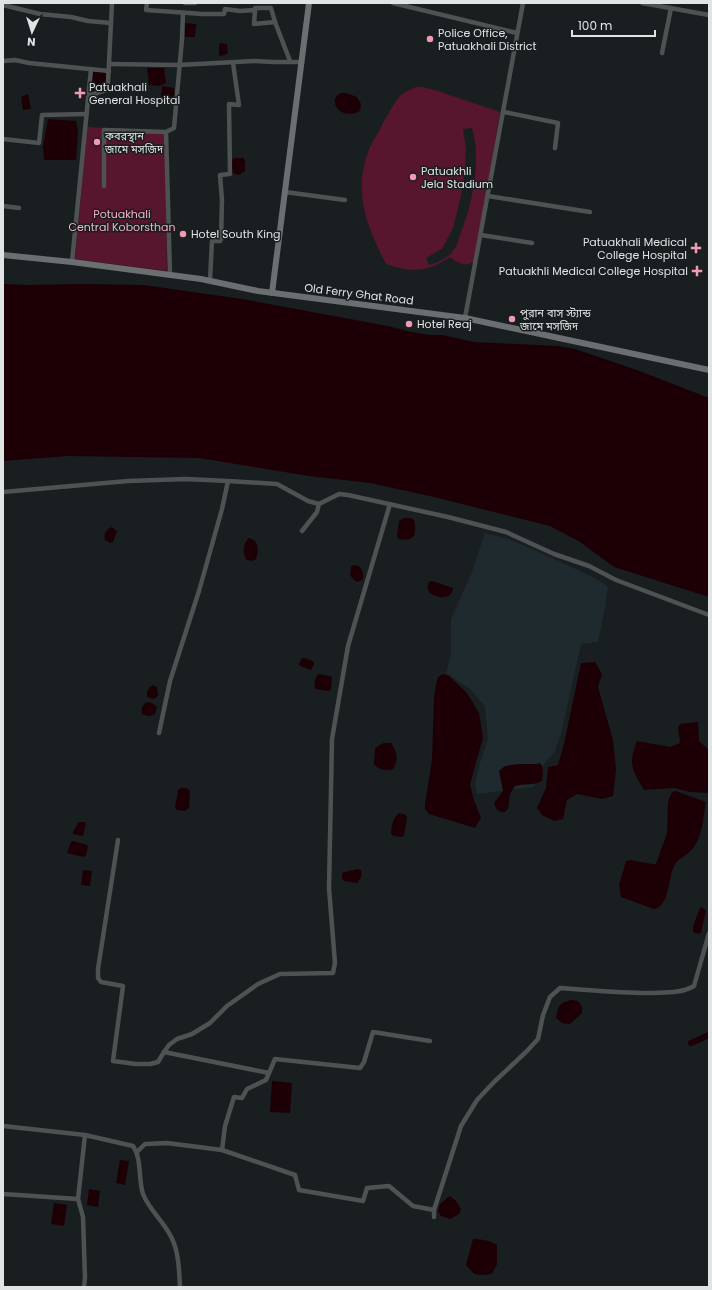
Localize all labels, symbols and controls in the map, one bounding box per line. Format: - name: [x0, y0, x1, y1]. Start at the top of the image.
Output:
- north arrow: [12, 12, 52, 52]
- scale bar: [572, 12, 655, 38]
- text: 100 m: [578, 17, 612, 34]
- place label: Police Office, Patuakhali District: [438, 25, 537, 54]
- text: N: [27, 34, 36, 50]
- marker: Police Office, Patuakhali District: [425, 34, 435, 44]
- place label: Patuakhali General Hospital: [89, 79, 180, 108]
- marker: Patuakhali General Hospital: [74, 87, 86, 99]
- place label: কবরস্থান জামে মসজিদ: [104, 128, 164, 157]
- marker: কবরস্থান জামে মসজিদ: [92, 137, 102, 147]
- place label: Patuakhli Jela Stadium: [421, 163, 493, 192]
- marker: Patuakhli Jela Stadium: [408, 172, 418, 182]
- park label: Potuakhali Central Koborsthan: [68, 206, 176, 235]
- place label: Hotel South King: [191, 226, 280, 242]
- marker: Hotel South King: [178, 229, 188, 239]
- place label: Patuakhali Medical College Hospital: [583, 234, 687, 263]
- marker: Patuakhali Medical College Hospital: [690, 242, 702, 254]
- place label: Patuakhli Medical College Hospital: [499, 263, 688, 279]
- marker: Patuakhli Medical College Hospital: [691, 265, 703, 277]
- street label: Old Ferry Ghat Road: [303, 279, 415, 309]
- place label: পুরান বাস স্ট্যান্ড জামে মসজিদ: [519, 305, 591, 334]
- marker: পুরান বাস স্ট্যান্ড জামে মসজিদ: [507, 314, 517, 324]
- place label: Hotel Reaj: [417, 316, 472, 332]
- marker: Hotel Reaj: [404, 319, 414, 329]

